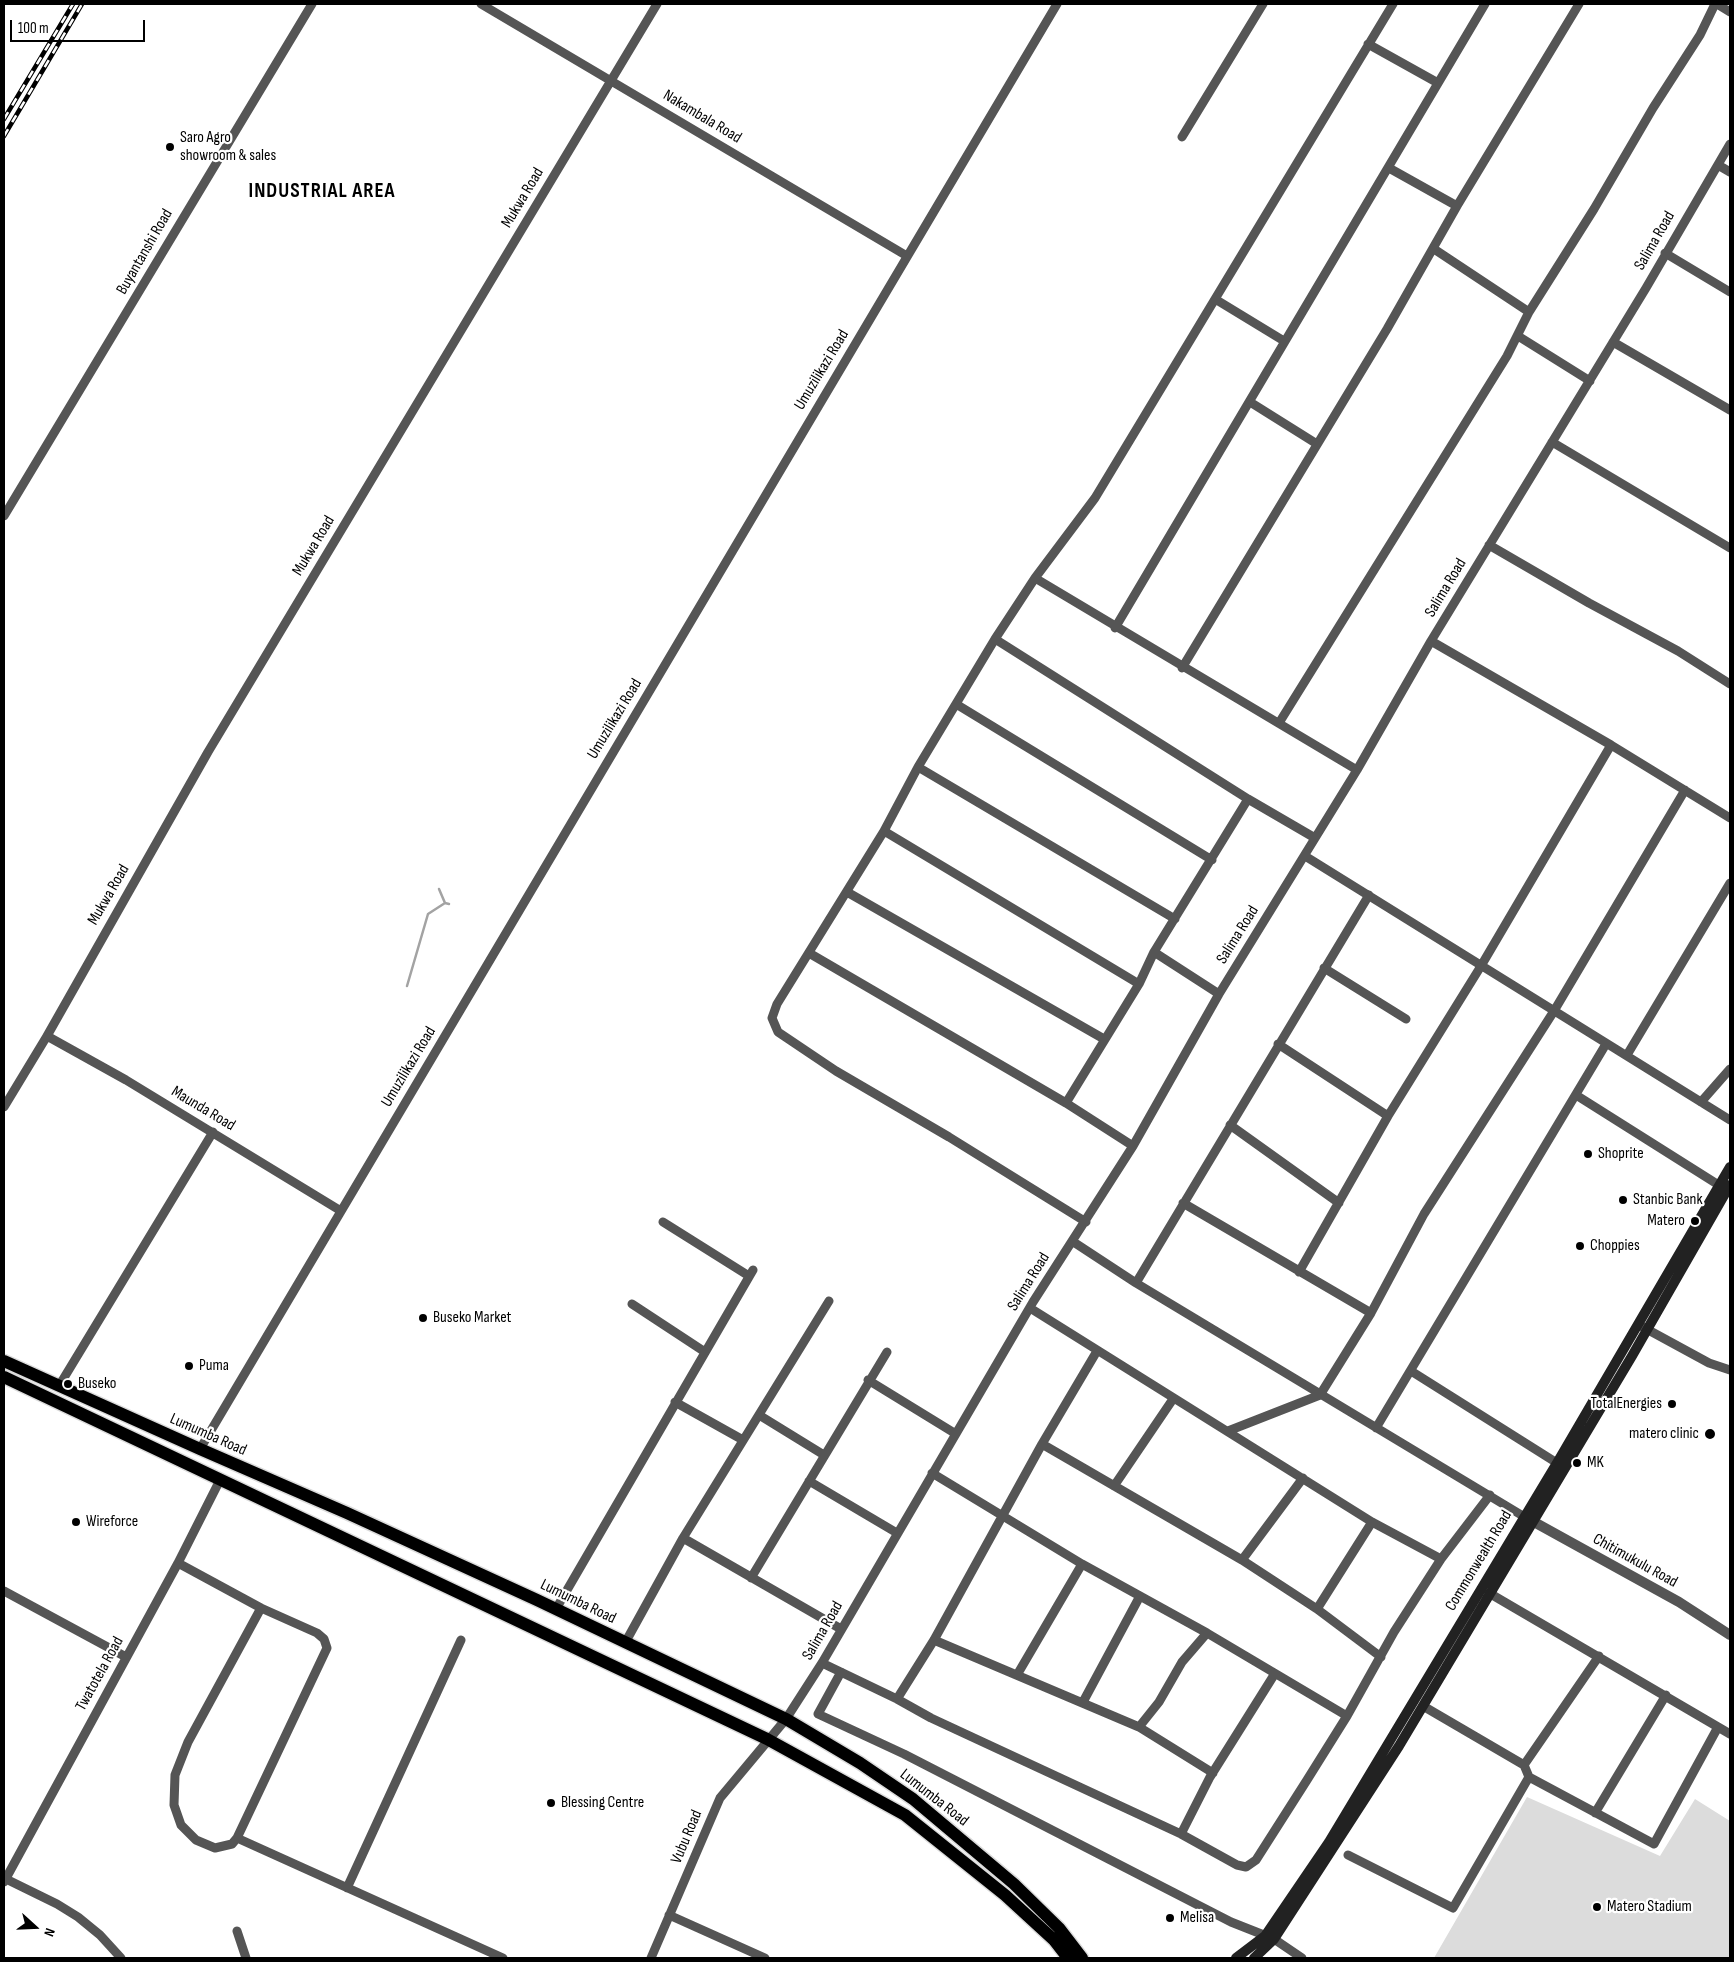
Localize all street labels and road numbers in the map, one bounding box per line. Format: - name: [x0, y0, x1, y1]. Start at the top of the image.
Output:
- street label: Nakambala Road: [659, 86, 745, 148]
- street label: Mukwa Road: [498, 165, 548, 231]
- street label: Buyantanshi Road: [113, 206, 177, 298]
- street label: Salima Road: [1630, 208, 1680, 274]
- street label: Umuzilikazi Road: [791, 326, 853, 414]
- street label: Mukwa Road: [289, 513, 339, 579]
- street label: Salima Road: [1421, 555, 1471, 621]
- street label: Umuzilikazi Road: [584, 675, 646, 763]
- street label: Mukwa Road: [84, 861, 134, 929]
- street label: Salima Road: [1213, 902, 1263, 968]
- street label: Umuzilikazi Road: [378, 1023, 440, 1111]
- street label: Maunda Road: [168, 1082, 238, 1136]
- street label: Salima Road: [1004, 1249, 1054, 1315]
- street label: Lumumba Road: [167, 1410, 249, 1460]
- street label: Commonwealth Road: [1441, 1507, 1517, 1615]
- street label: Chitimukulu Road: [1589, 1530, 1681, 1592]
- street label: Lumumba Road: [537, 1575, 619, 1629]
- street label: Salima Road: [798, 1598, 848, 1664]
- street label: Twatotela Road: [72, 1634, 128, 1714]
- street label: Lumumba Road: [896, 1765, 972, 1831]
- street label: Vubu Road: [667, 1807, 707, 1867]

